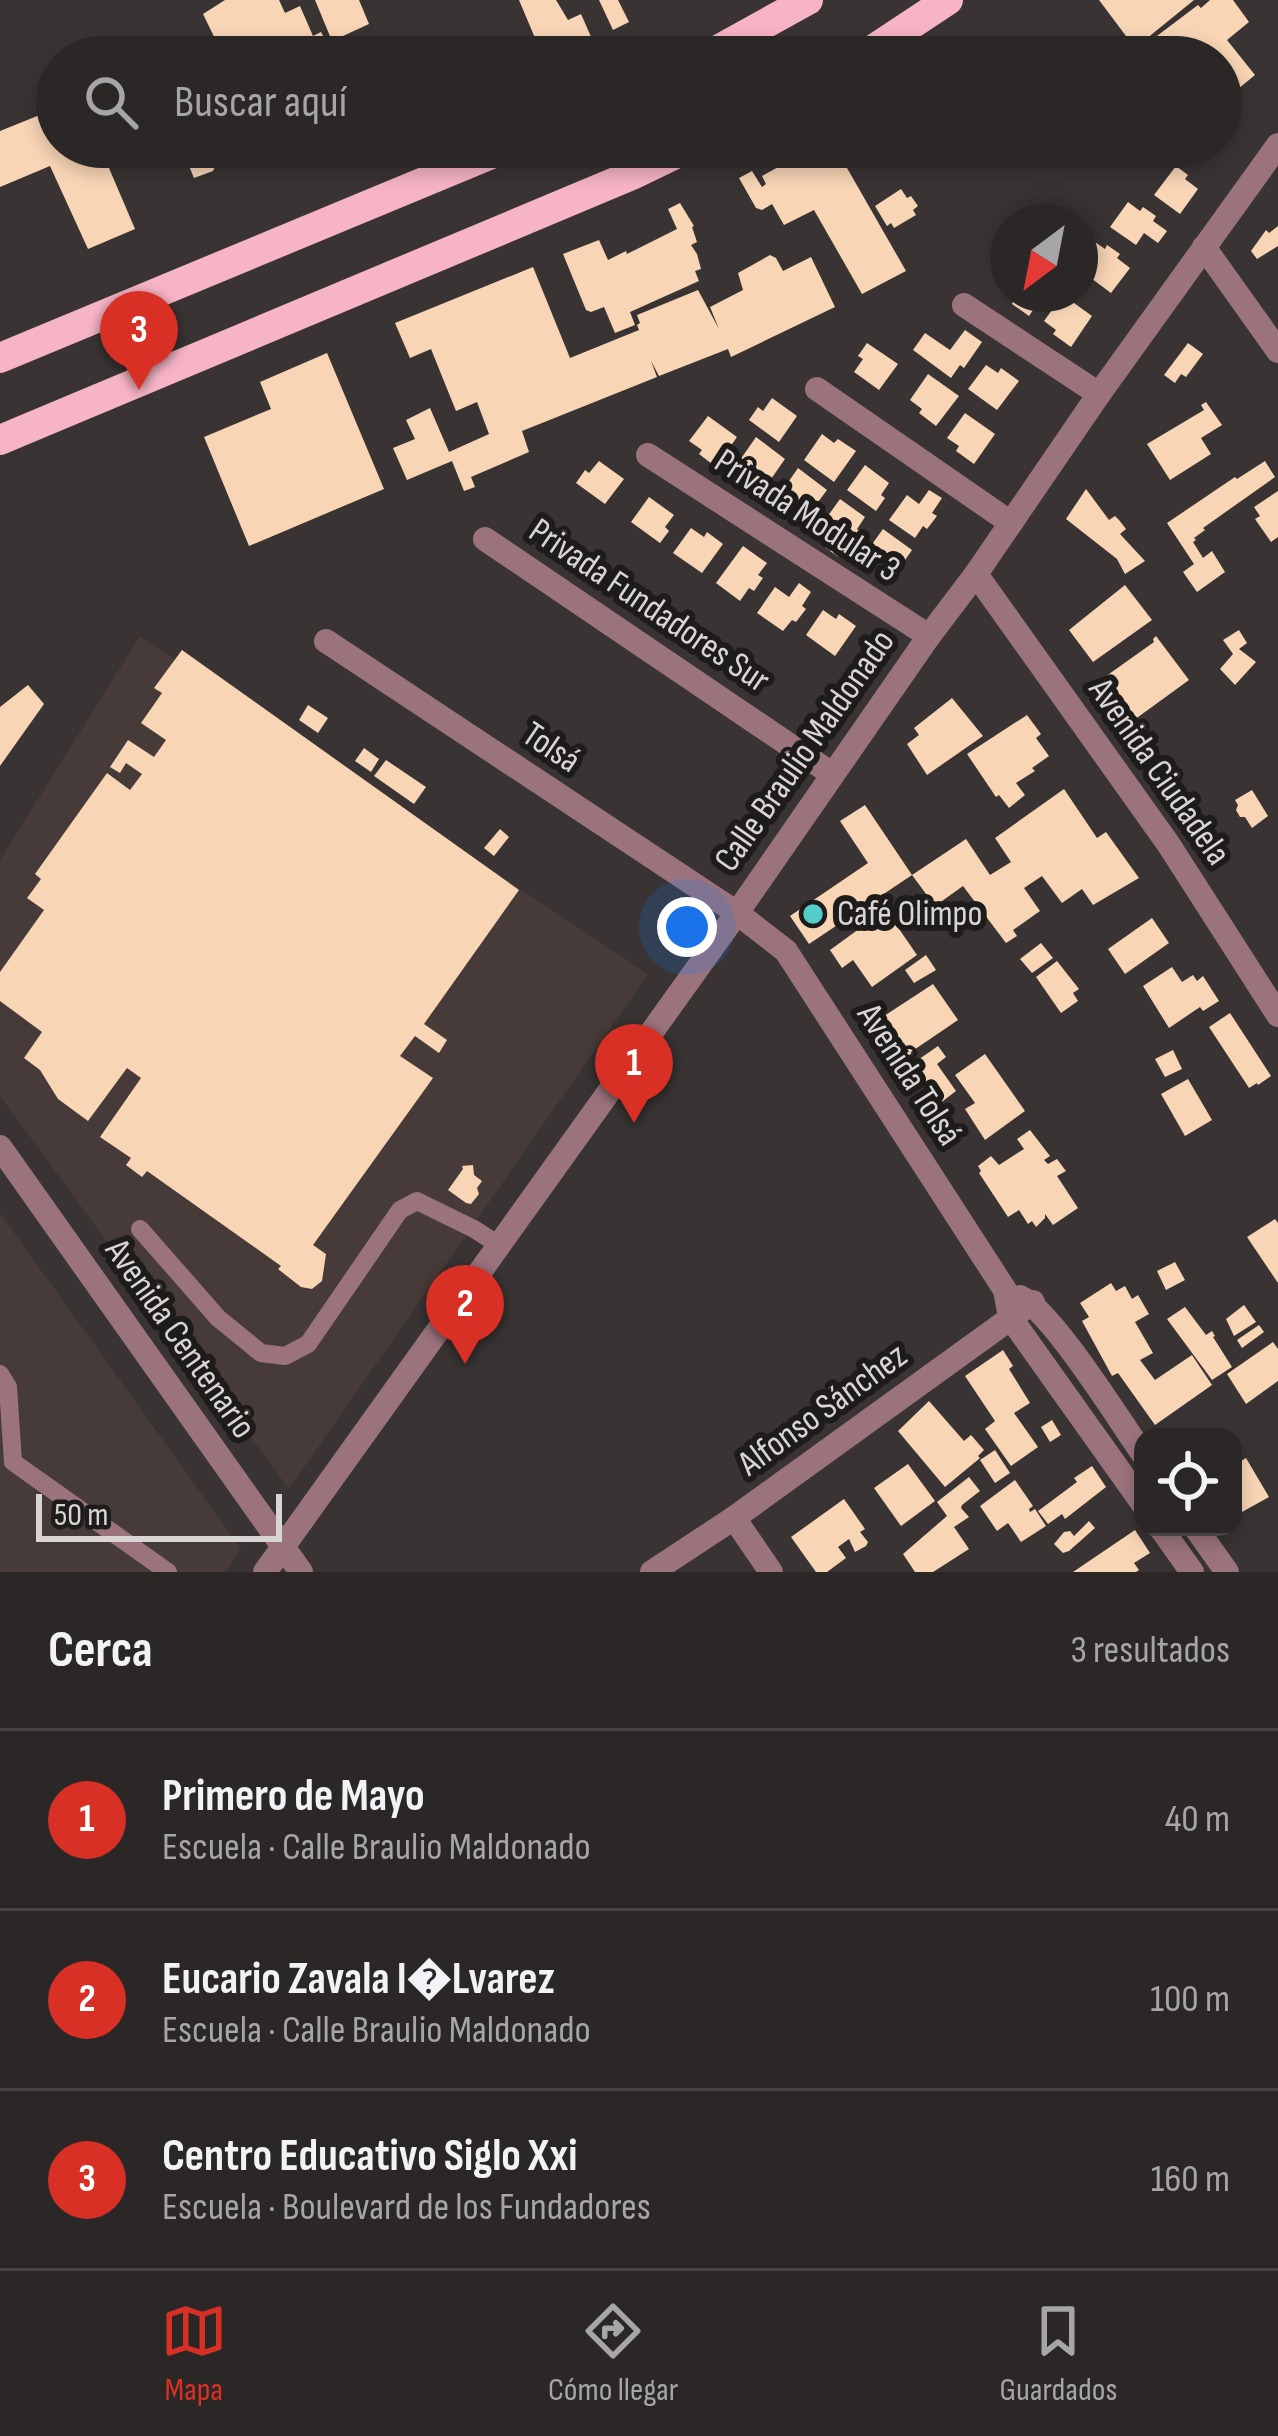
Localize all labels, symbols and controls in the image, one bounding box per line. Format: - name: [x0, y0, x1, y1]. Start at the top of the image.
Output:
- search box: [36, 36, 1242, 168]
- icon: search: [78, 69, 144, 135]
- text: Buscar aquí: [174, 75, 347, 130]
- north arrow: [990, 204, 1098, 312]
- pin: 3: [100, 291, 178, 390]
- street label: Privada Modular 3: [706, 440, 908, 592]
- street label: Privada Fundadores Sur: [521, 510, 777, 702]
- street label: Calle Braulio Maldonado: [706, 622, 904, 880]
- street label: Avenida Ciudadela: [1078, 670, 1239, 874]
- street label: Tolsá: [514, 713, 588, 783]
- place label: Café Olimpo: [837, 893, 982, 936]
- your location: [657, 897, 717, 957]
- marker: Café Olimpo: [800, 901, 826, 927]
- street label: Avenida Tolsá: [847, 995, 971, 1154]
- pin: 1: [595, 1024, 673, 1123]
- street label: Avenida Centenario: [95, 1230, 265, 1447]
- pin: 2: [426, 1265, 504, 1364]
- street label: Alfonso Sánchez: [729, 1334, 916, 1486]
- map controls: [1134, 1428, 1242, 1536]
- button: locate: [1134, 1428, 1242, 1536]
- scale bar: [36, 1488, 282, 1541]
- text: 50 m: [54, 1495, 108, 1535]
- text: Cerca: [48, 1620, 153, 1681]
- text: 3 resultados: [1070, 1627, 1230, 1674]
- text: Primero de Mayo: [162, 1769, 425, 1824]
- text: 1: [79, 1796, 95, 1843]
- text: 40 m: [1165, 1796, 1230, 1843]
- text: Escuela · Calle Braulio Maldonado: [162, 1824, 591, 1871]
- text: Eucario Zavala I�Lvarez: [162, 1952, 555, 2007]
- text: 2: [78, 1976, 96, 2023]
- text: 100 m: [1150, 1976, 1230, 2023]
- text: Escuela · Calle Braulio Maldonado: [162, 2007, 591, 2054]
- text: Centro Educativo Siglo Xxi: [162, 2129, 577, 2184]
- text: 3: [78, 2156, 96, 2203]
- text: 160 m: [1151, 2156, 1230, 2203]
- text: Escuela · Boulevard de los Fundadores: [162, 2184, 651, 2231]
- tab: Mapa: [161, 2298, 227, 2410]
- tab: Cómo llegar: [548, 2298, 678, 2410]
- tab: Guardados: [1000, 2298, 1117, 2410]

